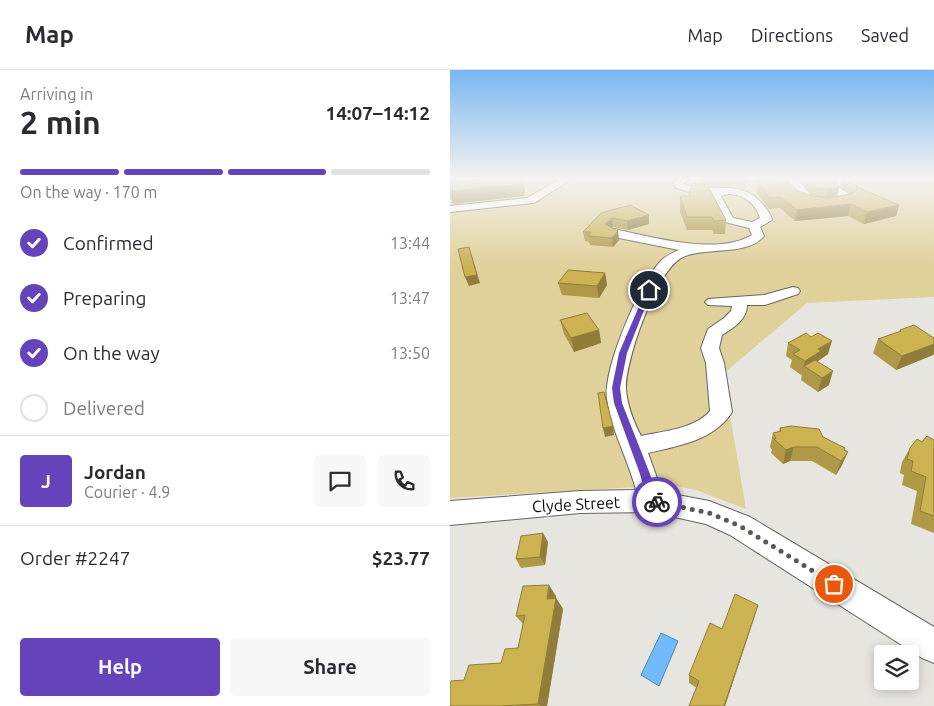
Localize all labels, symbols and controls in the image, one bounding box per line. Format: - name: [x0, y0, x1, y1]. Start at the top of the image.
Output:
- text: Map: [25, 21, 74, 48]
- text: Map: [687, 25, 723, 45]
- text: Directions: [751, 25, 833, 45]
- text: Saved: [861, 25, 909, 45]
- text: Arriving in: [20, 85, 93, 103]
- text: 14:07–14:12: [325, 102, 430, 124]
- text: 2 min: [20, 104, 101, 140]
- text: On the way · 170 m: [20, 183, 157, 201]
- icon: check: [20, 229, 48, 257]
- text: Confirmed: [63, 232, 154, 254]
- text: 13:44: [390, 234, 430, 252]
- pin: [628, 269, 670, 311]
- icon: home: [635, 276, 663, 304]
- icon: check: [20, 284, 48, 312]
- text: Preparing: [63, 287, 147, 309]
- text: 13:47: [390, 289, 430, 307]
- icon: check: [20, 339, 48, 367]
- text: On the way: [63, 342, 160, 364]
- text: 13:50: [390, 344, 430, 362]
- text: Delivered: [63, 397, 145, 419]
- button: chat: [314, 455, 366, 507]
- button: phone: [378, 455, 430, 507]
- text: Jordan: [84, 461, 146, 483]
- text: J: [41, 470, 51, 492]
- courier: [632, 477, 682, 527]
- text: Courier · 4.9: [84, 483, 170, 501]
- icon: bike: [643, 488, 671, 516]
- street label: Clyde Street: [531, 493, 621, 515]
- text: Order #2247: [20, 547, 130, 569]
- text: $23.77: [372, 547, 430, 569]
- pin: [813, 563, 855, 605]
- icon: bag: [820, 570, 848, 598]
- button: Help: [20, 638, 220, 696]
- button: Share: [230, 638, 430, 696]
- map controls: [874, 645, 919, 690]
- button: layers: [874, 645, 919, 690]

